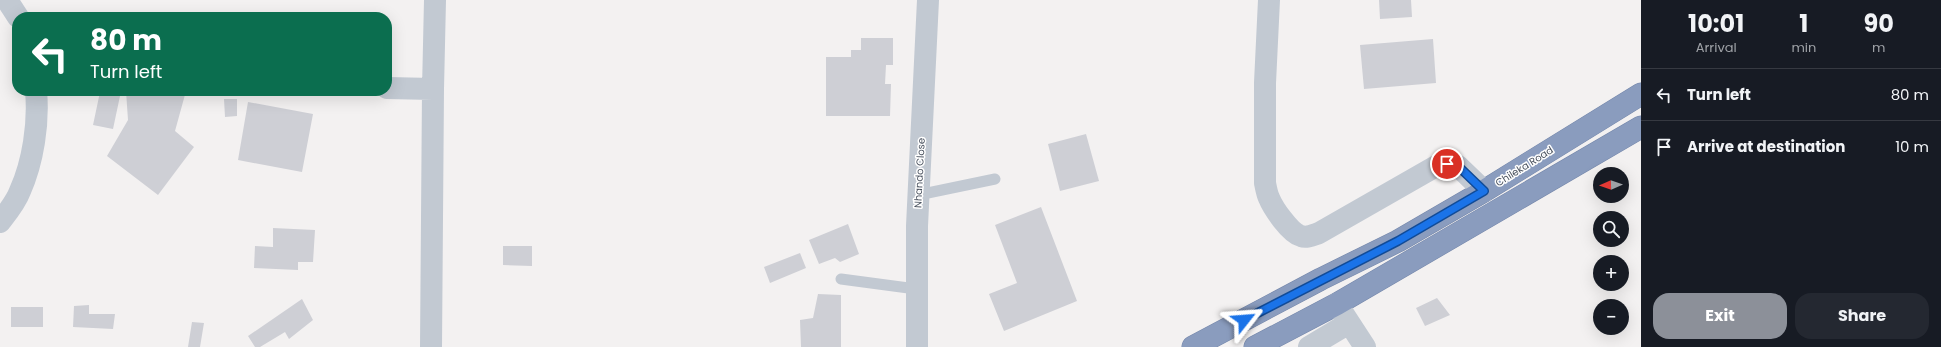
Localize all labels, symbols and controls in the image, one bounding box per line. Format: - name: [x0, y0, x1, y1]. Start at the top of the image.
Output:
- text: 10:01: [1688, 7, 1744, 40]
- text: 1: [1799, 7, 1808, 40]
- text: 90: [1863, 7, 1894, 40]
- text: 80 m: [90, 21, 162, 60]
- icon: left: [24, 28, 76, 80]
- text: Arrival: [1696, 38, 1737, 57]
- text: min: [1791, 38, 1816, 57]
- text: m: [1872, 38, 1885, 57]
- text: Turn left: [90, 59, 162, 84]
- icon: left: [1653, 84, 1675, 106]
- text: Turn left: [1687, 84, 1751, 105]
- text: 80 m: [1891, 84, 1929, 105]
- icon: arrive: [1653, 136, 1675, 158]
- text: Arrive at destination: [1687, 136, 1845, 157]
- text: 10 m: [1895, 136, 1929, 157]
- street label: Nhando Close: [910, 137, 929, 209]
- street label: Chileka Road: [1492, 143, 1556, 190]
- pin: [1430, 147, 1464, 181]
- icon: arrive: [1436, 153, 1458, 175]
- north arrow: [1593, 167, 1629, 203]
- map controls: [1593, 167, 1629, 335]
- button: search: [1593, 211, 1629, 247]
- button: +: [1593, 255, 1629, 291]
- button: Exit: [1653, 293, 1787, 339]
- button: Share: [1795, 293, 1929, 339]
- position arrow: [1223, 299, 1265, 341]
- button: −: [1593, 299, 1629, 335]

